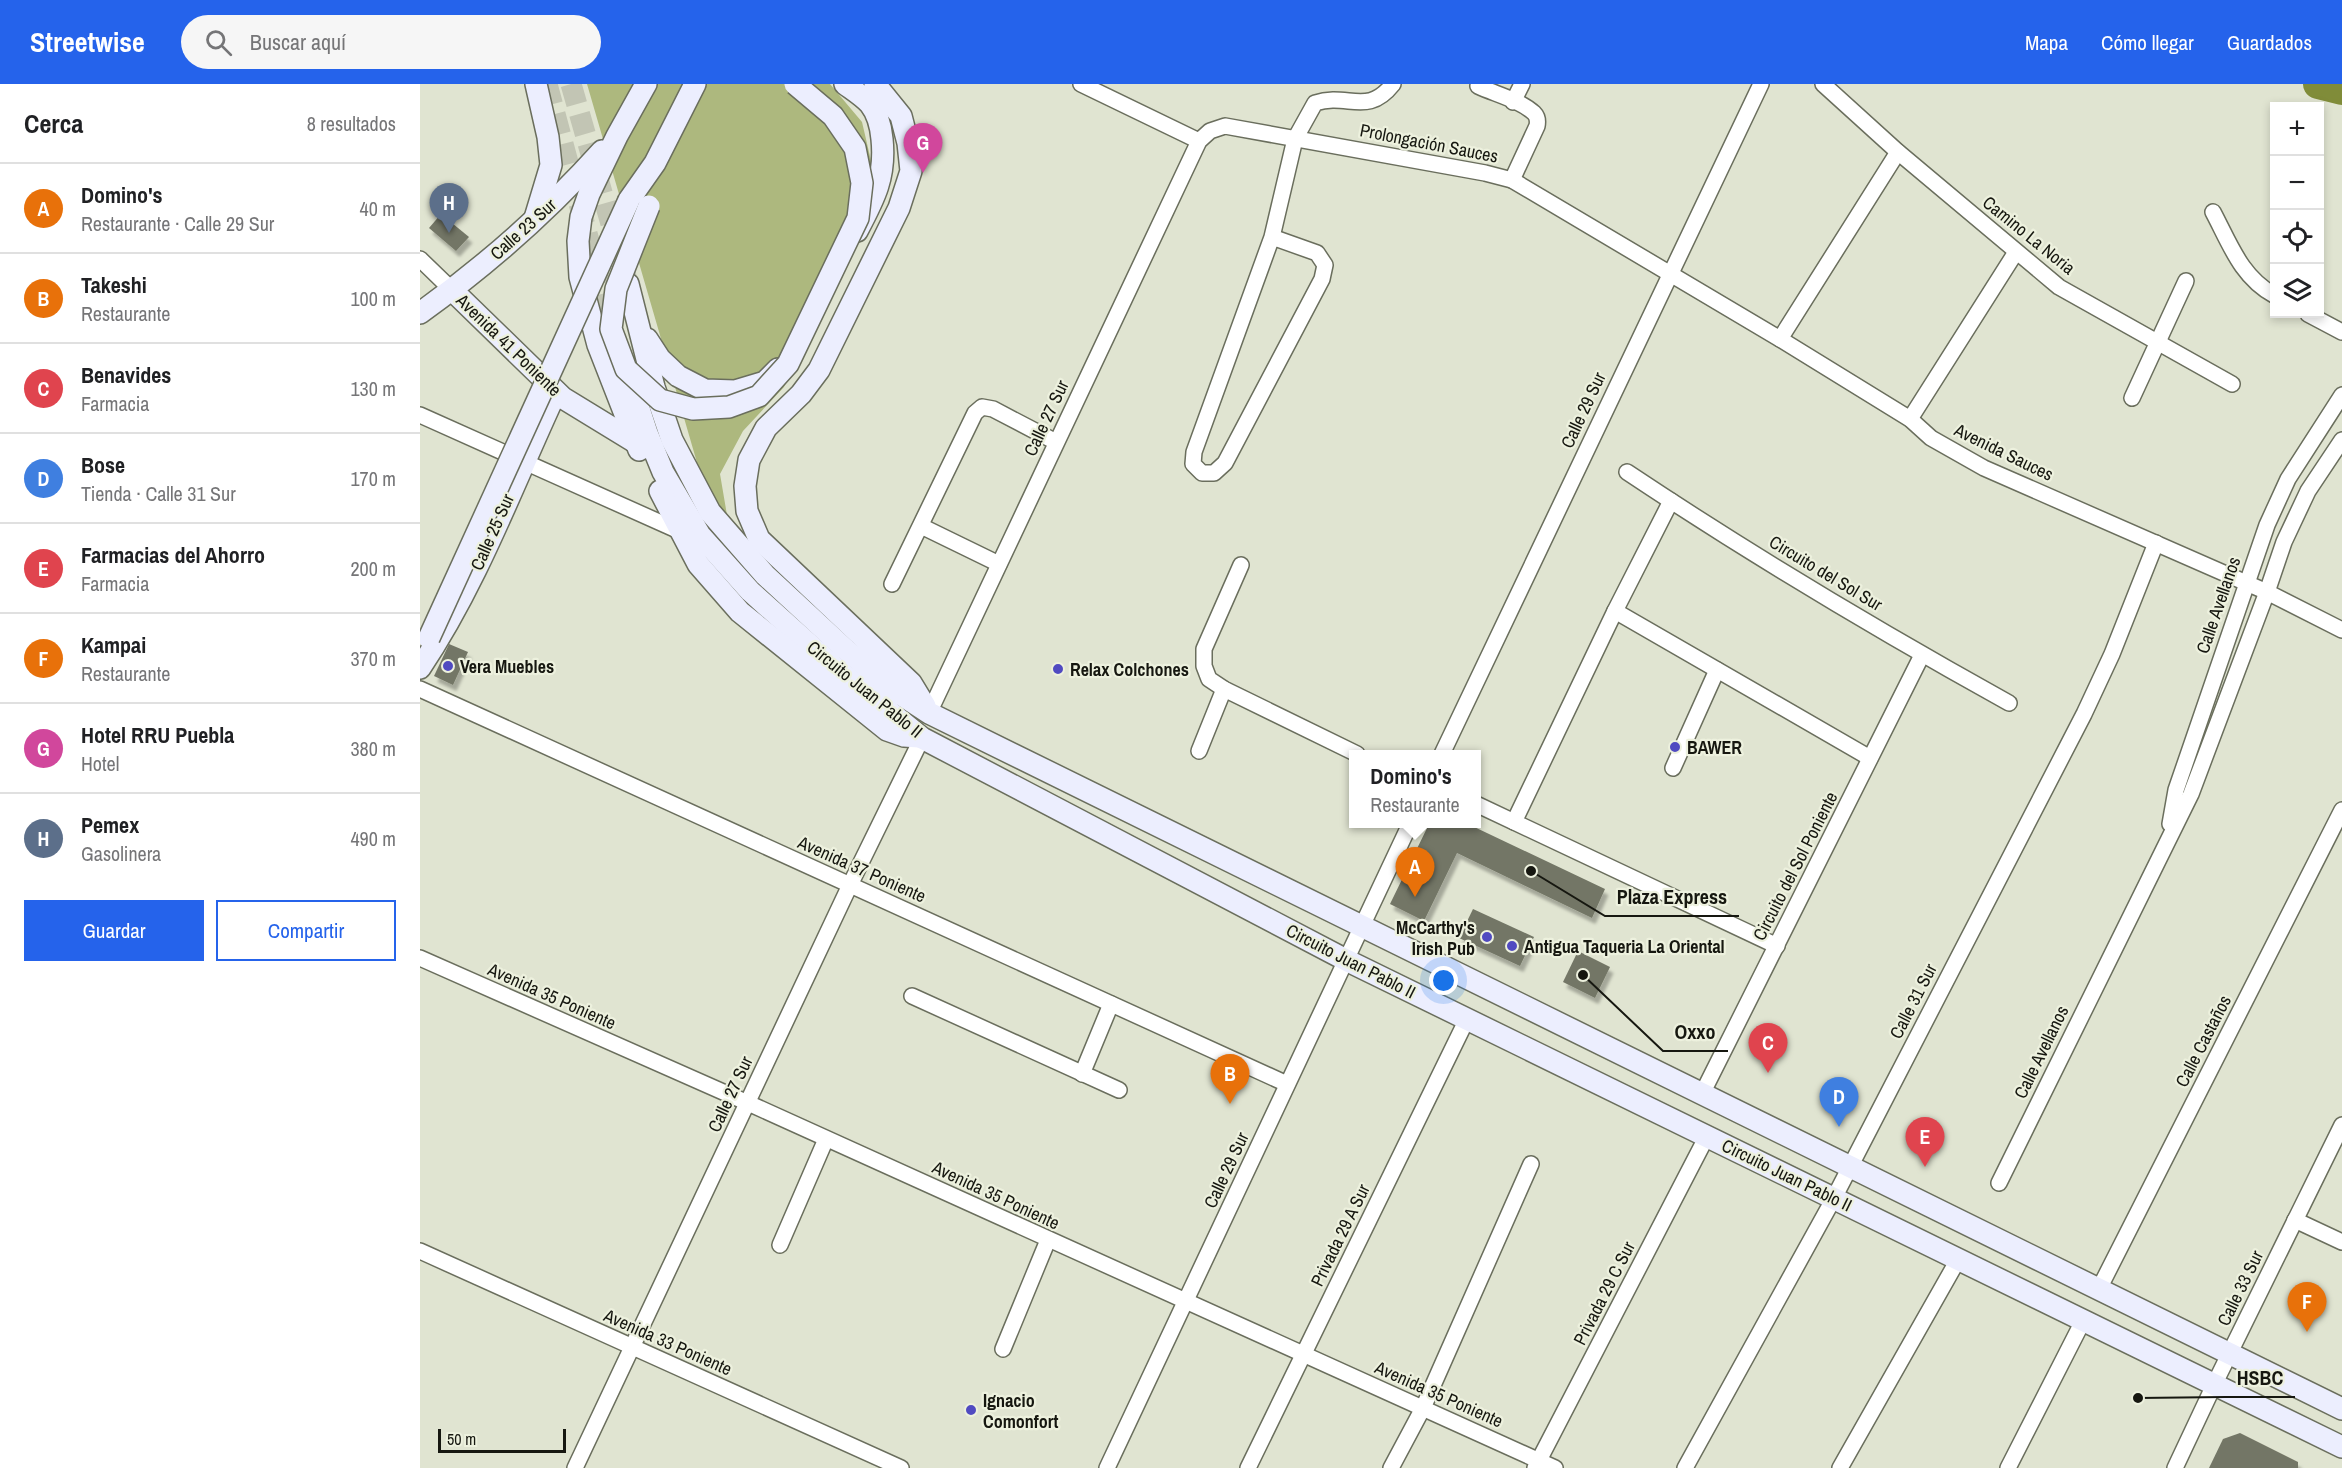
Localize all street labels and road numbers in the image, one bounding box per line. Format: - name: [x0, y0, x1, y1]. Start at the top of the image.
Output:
- street label: Prolongación Sauces: [1358, 117, 1500, 169]
- street label: Camino La Noria: [1977, 190, 2081, 280]
- street label: Calle 23 Sur: [484, 192, 562, 265]
- street label: Avenida 41 Poniente: [450, 288, 567, 402]
- street label: Calle 29 Sur: [1555, 368, 1612, 452]
- street label: Calle 27 Sur: [1018, 376, 1075, 460]
- street label: Avenida Sauces: [1949, 417, 2058, 487]
- street label: Calle 25 Sur: [464, 490, 520, 574]
- street label: Circuito del Sol Sur: [1765, 529, 1887, 617]
- street label: Calle Avellanos: [2190, 553, 2246, 657]
- street label: Circuito Juan Pablo II: [802, 635, 928, 743]
- street label: Circuito del Sol Poniente: [1747, 787, 1843, 945]
- street label: Avenida 37 Poniente: [793, 829, 930, 908]
- street label: Circuito Juan Pablo II: [1282, 918, 1420, 1004]
- street label: Avenida 35 Poniente: [483, 956, 620, 1035]
- street label: Calle 31 Sur: [1883, 959, 1943, 1043]
- street label: Calle Castaños: [2169, 991, 2237, 1091]
- street label: Calle Avellanos: [2008, 1001, 2074, 1103]
- street label: Calle 27 Sur: [702, 1052, 759, 1136]
- street label: Calle 29 Sur: [1198, 1128, 1255, 1212]
- street label: Circuito Juan Pablo II: [1718, 1133, 1856, 1217]
- street label: Avenida 35 Poniente: [927, 1154, 1064, 1235]
- street label: Privada 29 A Sur: [1304, 1180, 1376, 1290]
- street label: Privada 29 C Sur: [1567, 1237, 1641, 1349]
- street label: Calle 33 Sur: [2211, 1246, 2269, 1330]
- street label: Avenida 33 Poniente: [599, 1302, 736, 1381]
- street label: Avenida 35 Poniente: [1370, 1354, 1507, 1433]

